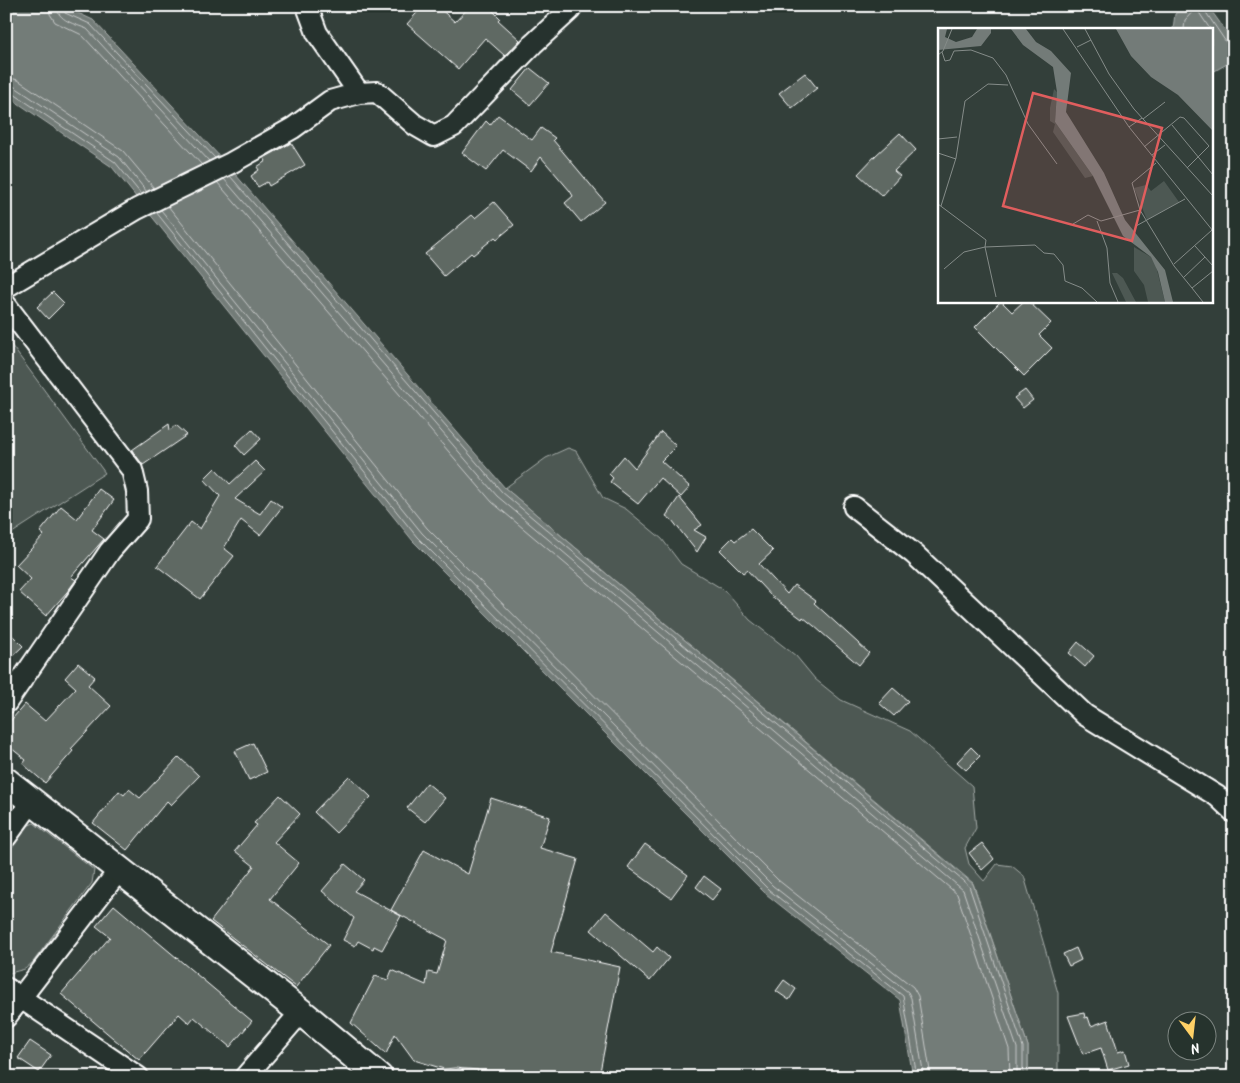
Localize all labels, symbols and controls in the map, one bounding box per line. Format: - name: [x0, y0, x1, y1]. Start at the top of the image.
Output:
- inset map: [938, 28, 1212, 302]
- north arrow: [1168, 1010, 1218, 1060]
- text: N: [1188, 1036, 1202, 1059]

